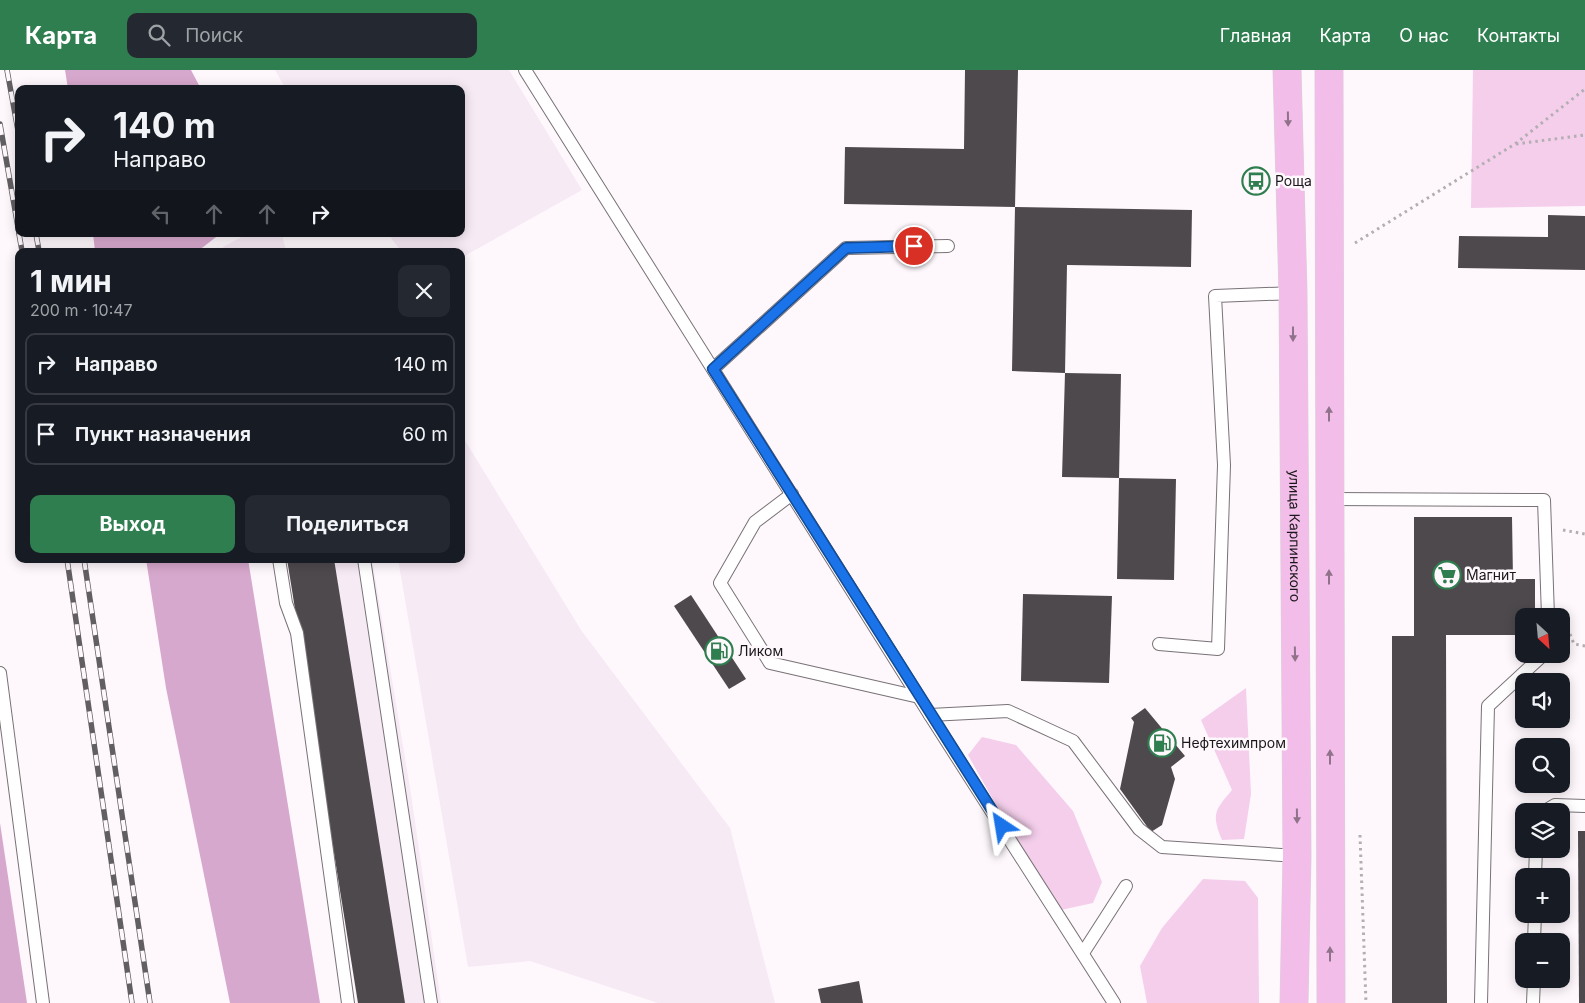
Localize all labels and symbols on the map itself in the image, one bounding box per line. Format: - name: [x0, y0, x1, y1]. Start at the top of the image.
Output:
- one-way arrow: [1284, 111, 1292, 127]
- bus stop icon: Роща: [1241, 166, 1271, 196]
- place label: Роща: [1275, 172, 1312, 189]
- pin: [893, 225, 935, 267]
- one-way arrow: [1289, 326, 1297, 342]
- one-way arrow: [1325, 406, 1333, 422]
- street label: улица Карпинского: [1286, 470, 1304, 602]
- supermarket icon: Магнит: [1432, 560, 1462, 590]
- place label: Магнит: [1466, 566, 1516, 583]
- one-way arrow: [1325, 569, 1333, 585]
- north arrow: [1515, 608, 1570, 662]
- fuel station icon: Ликом: [704, 636, 734, 666]
- place label: Ликом: [738, 642, 783, 659]
- one-way arrow: [1291, 646, 1299, 662]
- fuel station icon: Нефтехимпром: [1147, 728, 1177, 758]
- place label: Нефтехимпром: [1181, 734, 1286, 751]
- one-way arrow: [1326, 749, 1334, 765]
- position arrow: [975, 799, 1027, 851]
- one-way arrow: [1293, 808, 1301, 824]
- one-way arrow: [1326, 946, 1334, 962]

